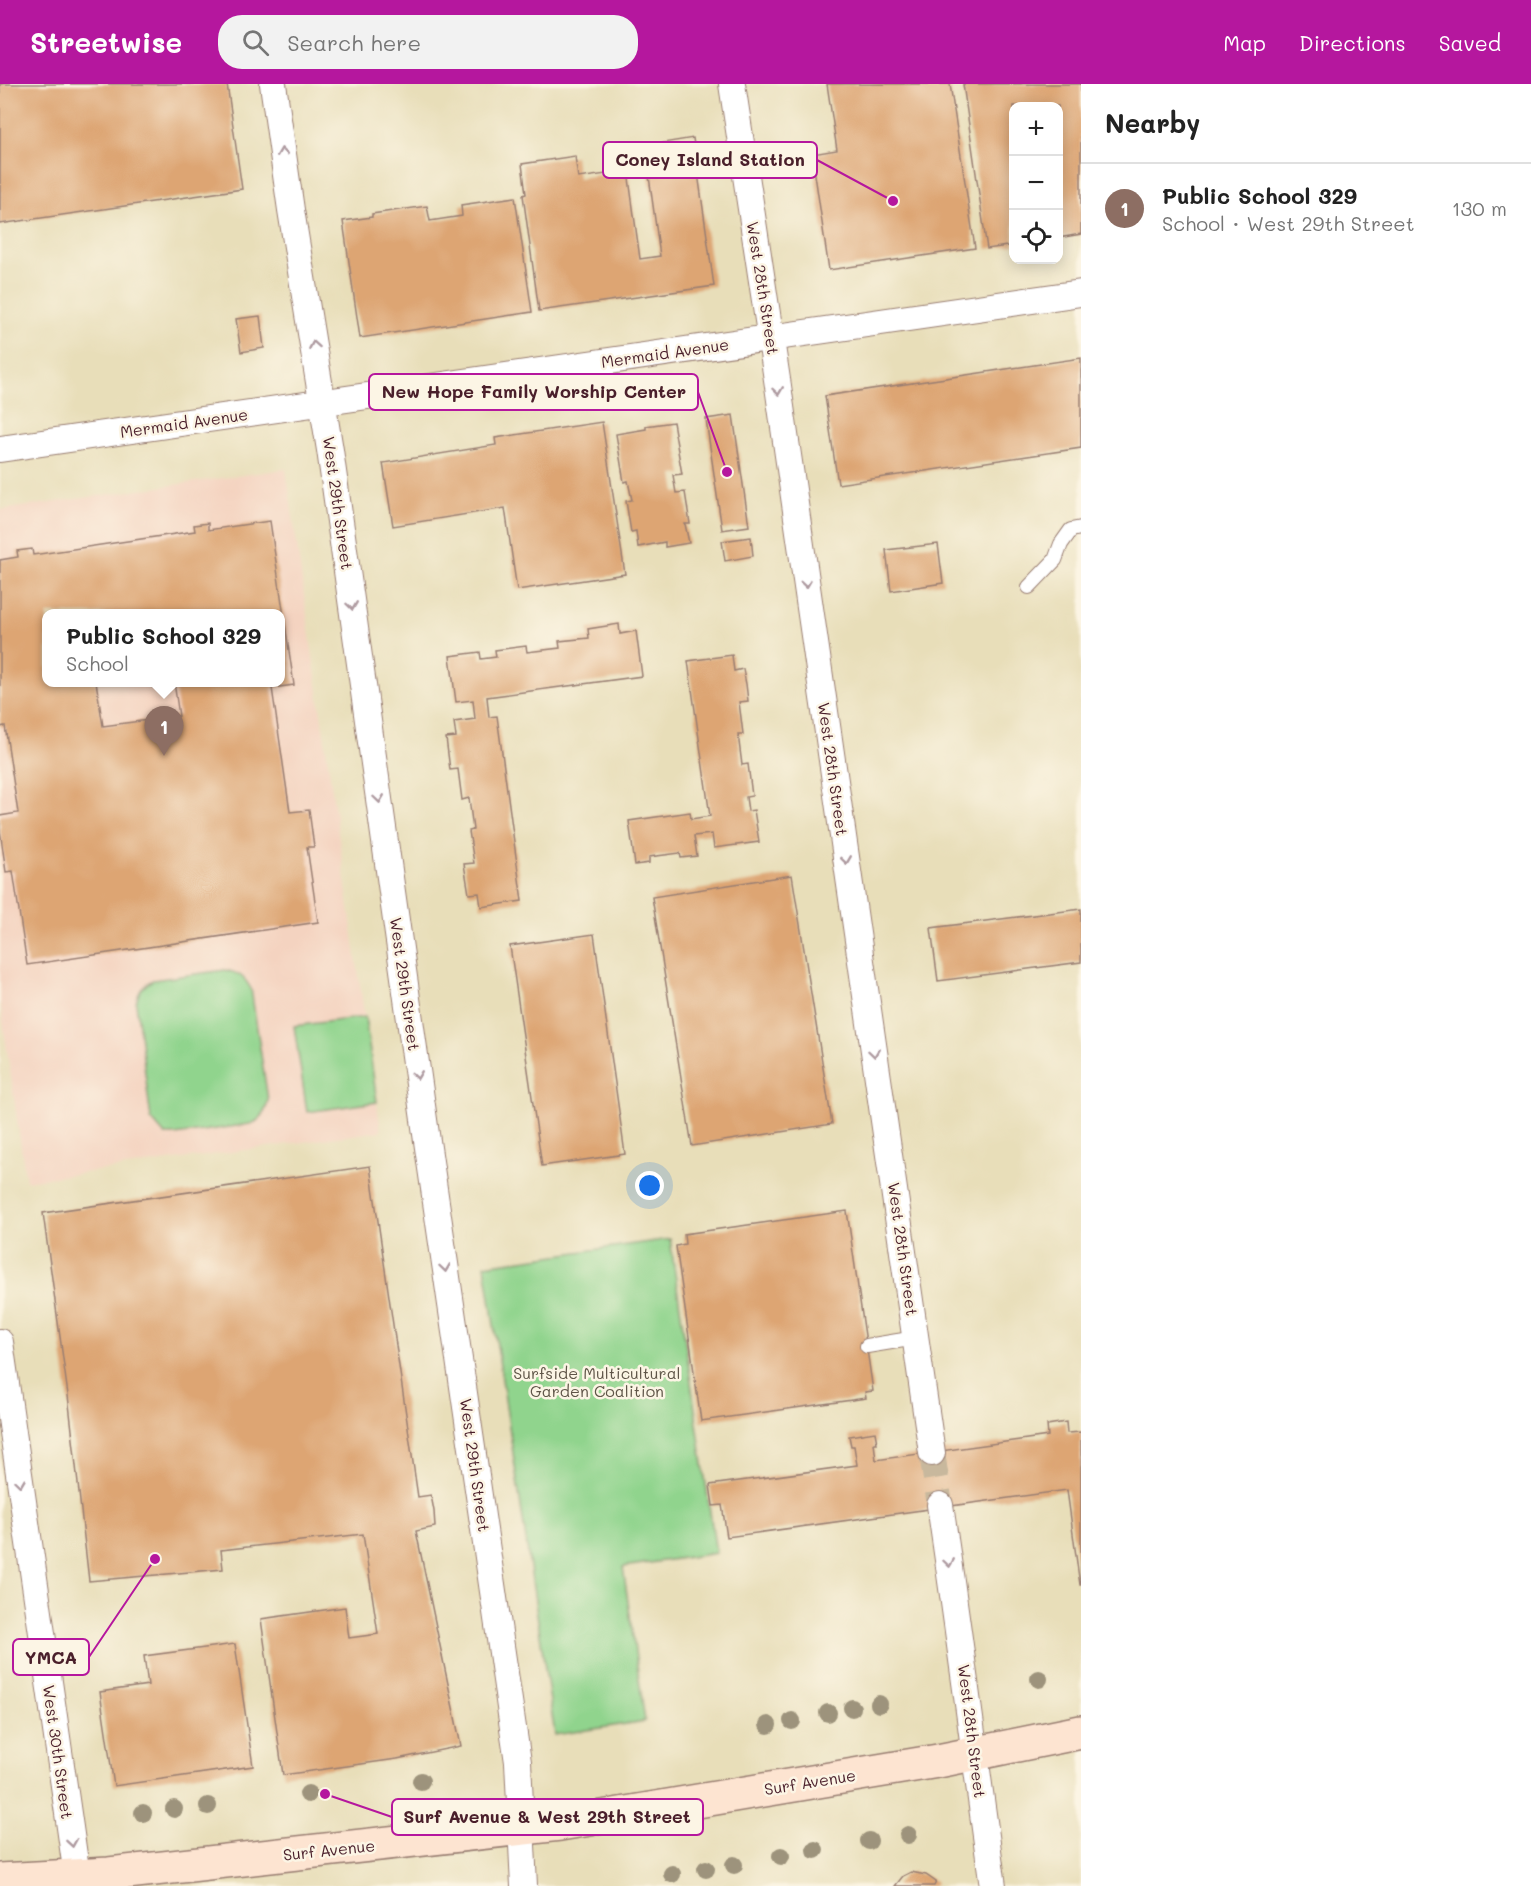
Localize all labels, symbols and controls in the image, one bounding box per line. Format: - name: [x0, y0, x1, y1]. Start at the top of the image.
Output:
- search box: [218, 15, 638, 69]
- text: Streetwise: [30, 24, 182, 60]
- icon: search: [239, 26, 272, 59]
- text: Search here: [287, 28, 421, 57]
- text: Map: [1223, 29, 1266, 56]
- text: Directions: [1299, 29, 1406, 56]
- text: Saved: [1439, 29, 1501, 56]
- map controls: [1009, 102, 1063, 264]
- button: +: [1009, 102, 1063, 156]
- text: Nearby: [1105, 106, 1200, 140]
- callout: Coney Island Station: [603, 142, 817, 178]
- text: Coney Island Station: [615, 147, 805, 171]
- one-way arrow: [277, 148, 289, 157]
- button: −: [1009, 156, 1063, 210]
- text: Public School 329: [1162, 181, 1357, 210]
- text: 1: [1120, 195, 1129, 221]
- text: 130 m: [1452, 195, 1507, 221]
- button: locate: [1009, 210, 1063, 264]
- text: School · West 29th Street: [1162, 210, 1415, 236]
- street label: West 28th Street: [743, 220, 784, 356]
- street label: Mermaid Avenue: [600, 333, 730, 372]
- one-way arrow: [308, 340, 321, 350]
- callout: New Hope Family Worship Center: [369, 374, 698, 410]
- text: New Hope Family Worship Center: [382, 379, 686, 403]
- one-way arrow: [772, 386, 784, 396]
- street label: Mermaid Avenue: [119, 403, 249, 442]
- street label: West 29th Street: [319, 435, 358, 571]
- one-way arrow: [800, 579, 812, 589]
- one-way arrow: [345, 601, 358, 611]
- popup: [42, 609, 285, 687]
- text: Public School 329: [66, 621, 261, 650]
- text: School: [66, 650, 129, 676]
- street label: West 28th Street: [814, 701, 853, 837]
- pin: 1: [144, 706, 184, 756]
- one-way arrow: [372, 795, 384, 804]
- one-way arrow: [840, 856, 852, 865]
- street label: West 29th Street: [386, 916, 425, 1052]
- one-way arrow: [868, 1048, 880, 1058]
- one-way arrow: [411, 1071, 423, 1080]
- your location: [635, 1171, 664, 1200]
- street label: West 28th Street: [884, 1181, 923, 1317]
- one-way arrow: [439, 1264, 451, 1273]
- park label: Surfside Multicultural Garden Coalition: [513, 1362, 681, 1401]
- street label: West 29th Street: [456, 1397, 495, 1533]
- one-way arrow: [14, 1479, 26, 1488]
- one-way arrow: [942, 1559, 954, 1568]
- callout: YMCA: [13, 1639, 89, 1675]
- text: YMCA: [25, 1645, 77, 1669]
- street label: West 28th Street: [954, 1663, 991, 1799]
- street label: West 30th Street: [39, 1684, 78, 1820]
- street label: Surf Avenue: [763, 1764, 857, 1799]
- callout: Surf Avenue & West 29th Street: [392, 1799, 703, 1835]
- text: Surf Avenue & West 29th Street: [403, 1804, 691, 1828]
- street label: Surf Avenue: [282, 1834, 376, 1865]
- one-way arrow: [65, 1838, 77, 1847]

